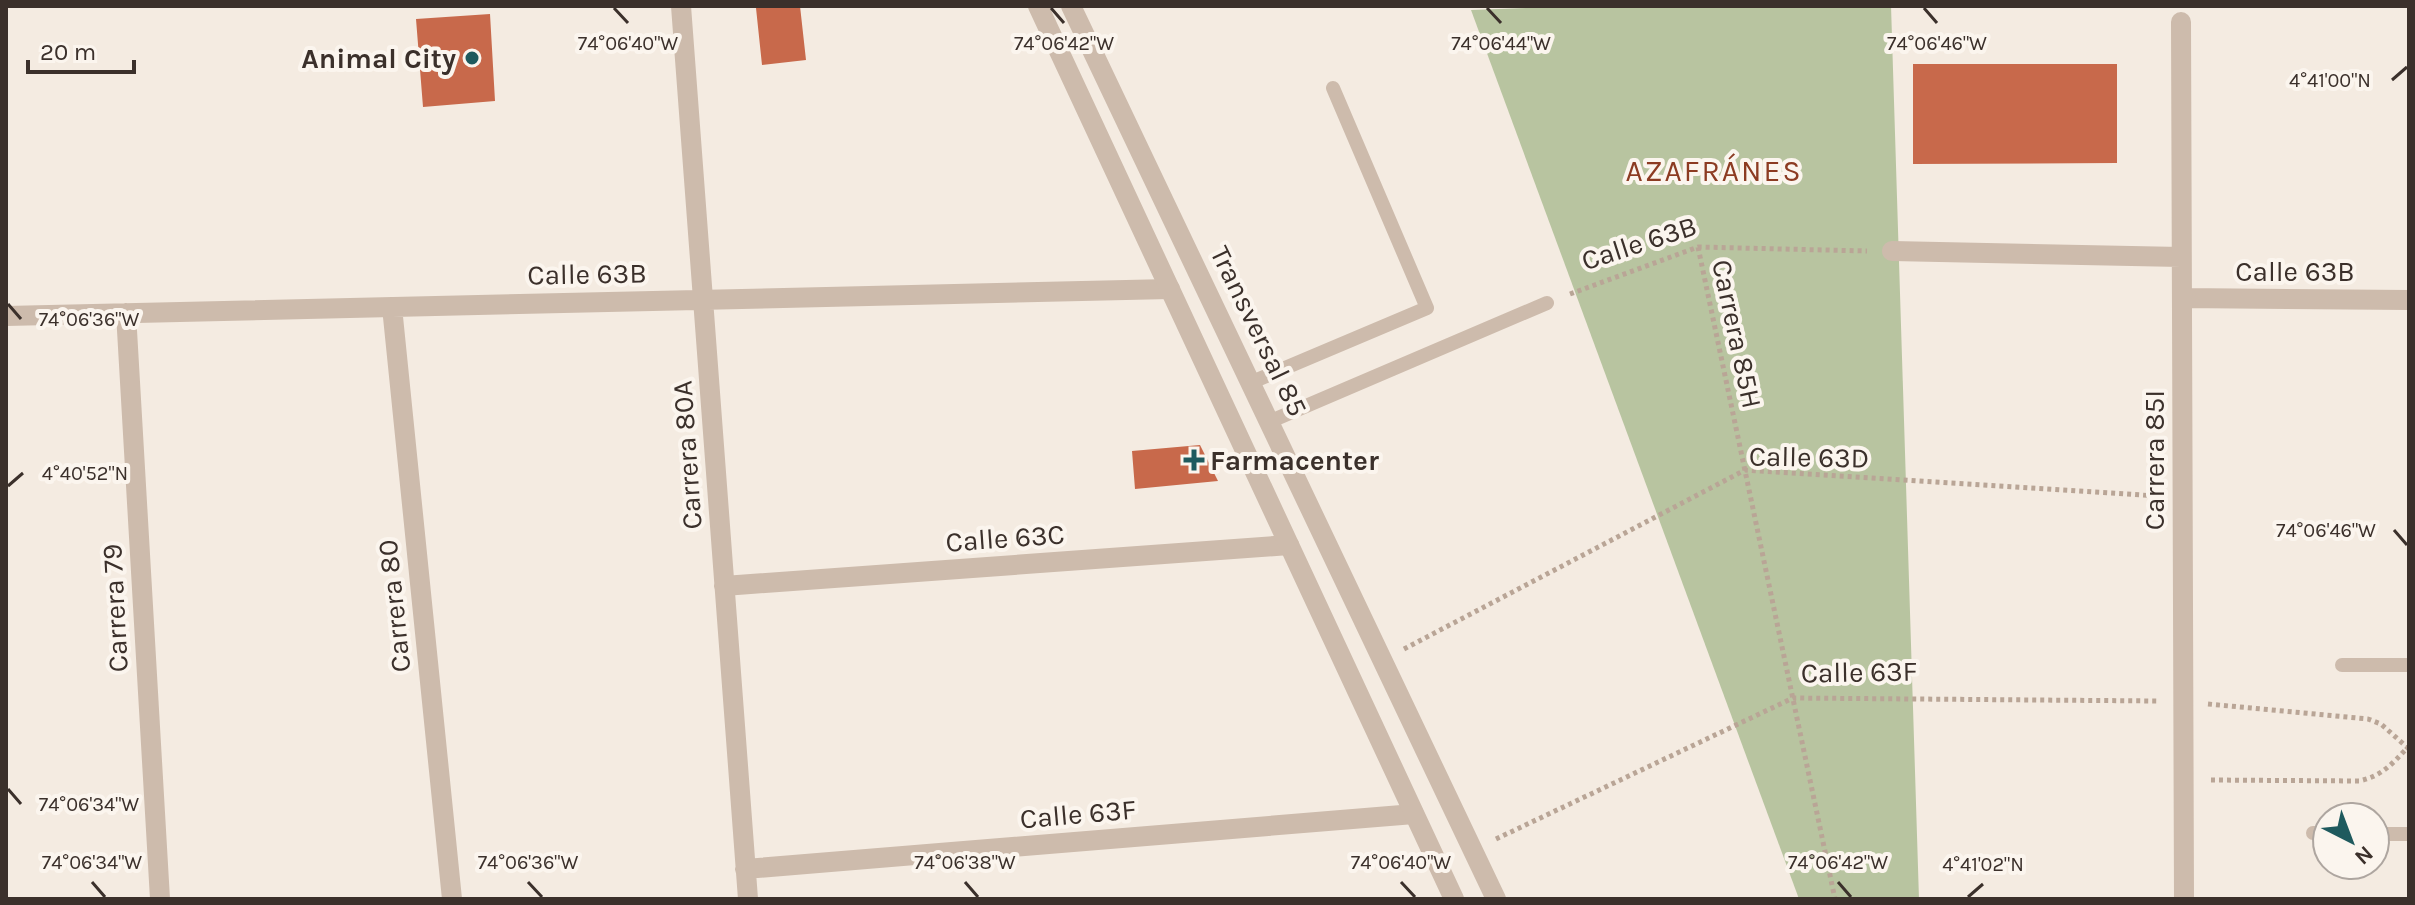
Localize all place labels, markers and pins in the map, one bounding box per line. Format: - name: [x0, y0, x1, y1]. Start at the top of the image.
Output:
- place label: Animal City: [301, 42, 456, 75]
- marker: Animal City: [463, 49, 481, 67]
- place label: Farmacenter: [1210, 444, 1379, 477]
- marker: Farmacenter: [1185, 451, 1203, 469]

